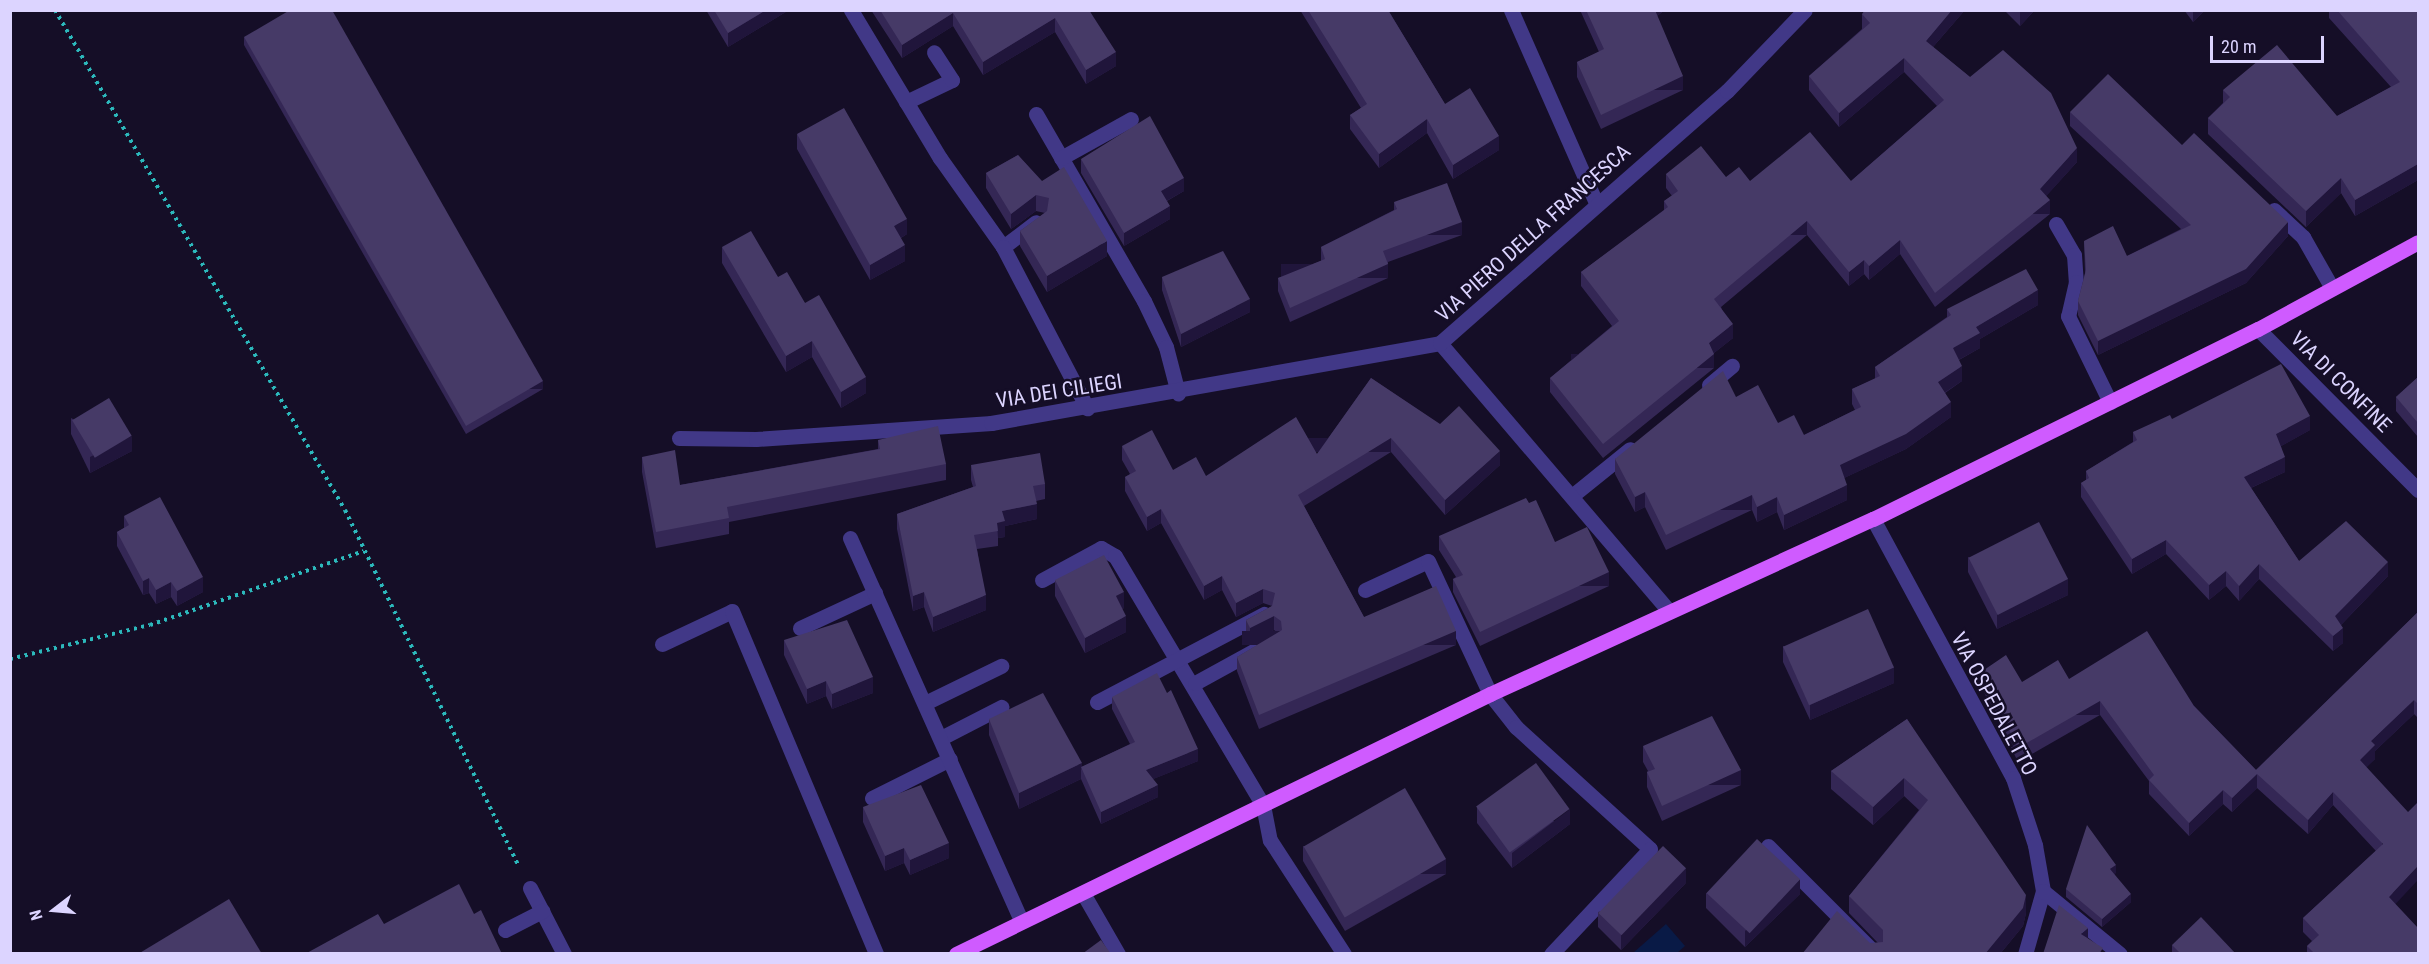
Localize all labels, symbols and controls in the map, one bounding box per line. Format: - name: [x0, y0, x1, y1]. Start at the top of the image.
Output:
- scale bar: [2213, 24, 2327, 62]
- text: 20 m: [2221, 36, 2256, 57]
- street label: VIA PIERO DELLA FRANCESCA: [1430, 139, 1636, 327]
- street label: VIA DI CONFINE: [2285, 326, 2397, 438]
- street label: VIA DEI CILIEGI: [994, 369, 1124, 413]
- street label: VIA OSPEDALETTO: [1946, 628, 2042, 780]
- north arrow: [24, 880, 84, 940]
- text: N: [26, 908, 47, 922]

